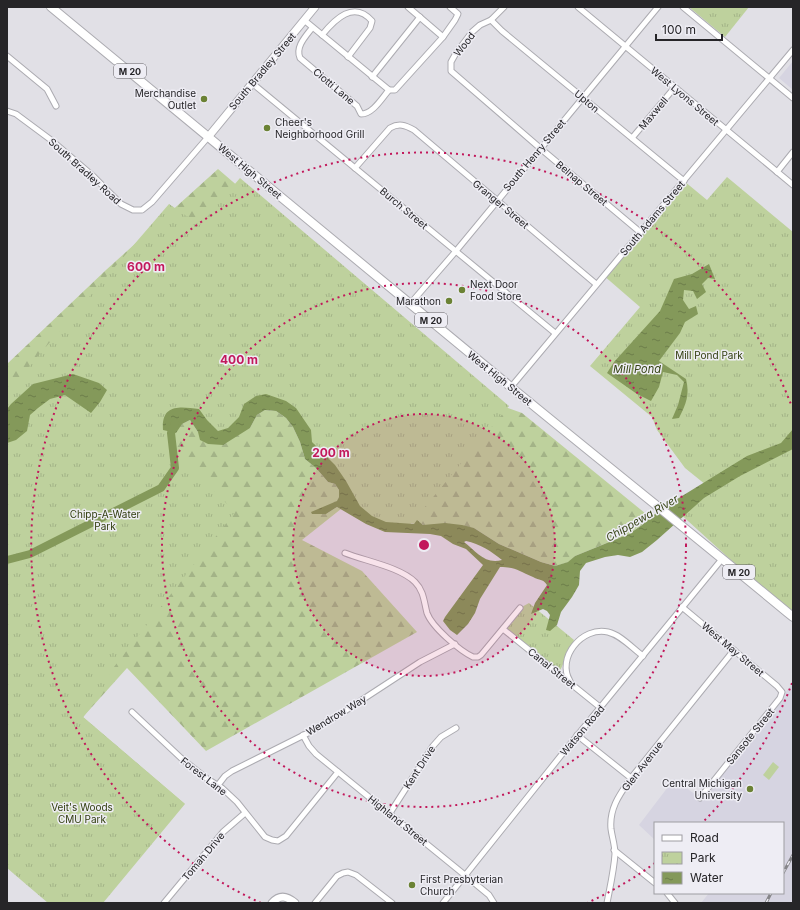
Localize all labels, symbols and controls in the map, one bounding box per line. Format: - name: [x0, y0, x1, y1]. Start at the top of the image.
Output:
- scale bar: [656, 16, 722, 42]
- text: 100 m: [662, 22, 696, 37]
- street label: South Bradley Street: [226, 29, 298, 112]
- street label: Wood: [451, 29, 477, 59]
- road number: M 20: [114, 64, 146, 78]
- street label: West Lyons Street: [649, 64, 722, 128]
- street label: Ciotti Lane: [311, 65, 357, 107]
- place label: Merchandise Outlet: [135, 87, 197, 111]
- street label: Upton: [572, 87, 602, 115]
- marker: Merchandise Outlet: [199, 94, 209, 104]
- street label: Maxwell: [636, 94, 670, 132]
- place label: Cheer's Neighborhood Grill: [275, 116, 364, 140]
- street label: South Henry Street: [500, 116, 568, 193]
- marker: Cheer's Neighborhood Grill: [262, 123, 272, 133]
- street label: South Bradley Road: [46, 135, 124, 207]
- street label: West High Street: [216, 141, 285, 202]
- street label: Belnap Street: [554, 158, 611, 208]
- street label: Granger Street: [471, 177, 532, 231]
- street label: South Adams Street: [617, 178, 687, 258]
- street label: Burch Street: [378, 185, 431, 232]
- text: 600 m: [127, 259, 165, 274]
- place label: Next Door Food Store: [470, 278, 522, 302]
- marker: Next Door Food Store: [457, 285, 467, 295]
- place label: Marathon: [396, 295, 441, 307]
- marker: Marathon: [444, 296, 454, 306]
- road number: M 20: [415, 313, 447, 327]
- street label: West High Street: [465, 348, 535, 408]
- park label: Mill Pond Park: [675, 349, 743, 361]
- text: 400 m: [220, 352, 258, 367]
- water label: Mill Pond: [613, 362, 661, 376]
- text: 200 m: [312, 445, 350, 460]
- water label: Chippewa River: [603, 491, 682, 544]
- park label: Chipp-A-Water Park: [70, 508, 140, 532]
- centre of rings: [417, 538, 431, 552]
- road number: M 20: [723, 565, 755, 579]
- street label: West May Street: [699, 619, 767, 679]
- street label: Canal Street: [526, 645, 579, 691]
- street label: Wendrow Way: [304, 692, 369, 738]
- street label: Watson Road: [557, 702, 607, 758]
- street label: Sansote Street: [724, 705, 777, 767]
- street label: Glen Avenue: [619, 739, 665, 793]
- street label: Kent Drive: [401, 743, 437, 791]
- street label: Forest Lane: [179, 754, 230, 798]
- place label: Central Michigan University: [662, 777, 742, 801]
- marker: Central Michigan University: [745, 784, 755, 794]
- street label: Highland Street: [366, 792, 431, 848]
- park label: Veit's Woods CMU Park: [51, 801, 113, 825]
- legend: [654, 822, 784, 894]
- street label: Tomah Drive: [179, 829, 227, 883]
- text: Road: [690, 830, 719, 845]
- text: Park: [690, 850, 716, 865]
- text: Water: [690, 870, 724, 885]
- place label: First Presbyterian Church: [420, 873, 503, 897]
- marker: First Presbyterian Church: [407, 880, 417, 890]

